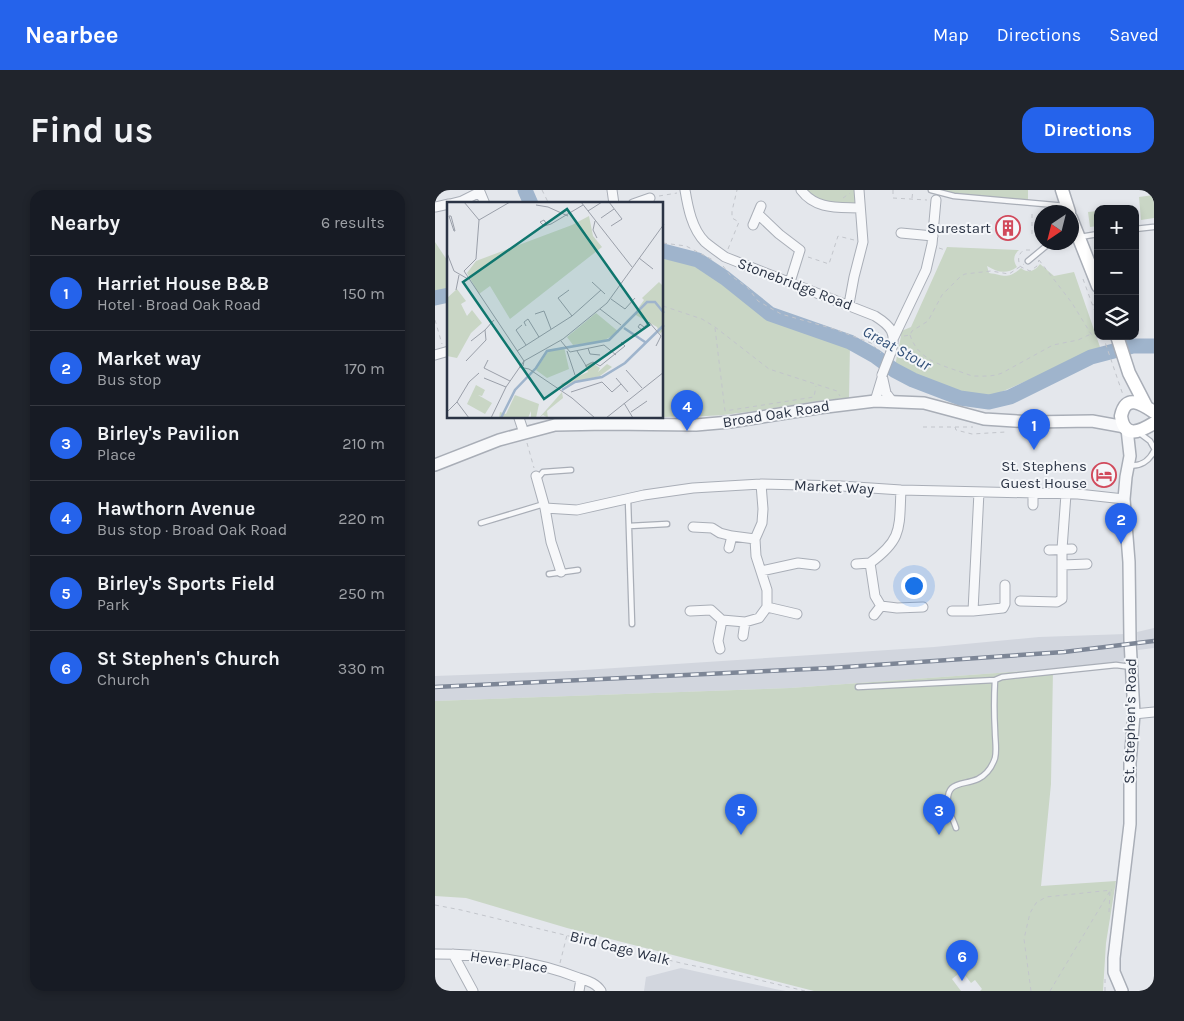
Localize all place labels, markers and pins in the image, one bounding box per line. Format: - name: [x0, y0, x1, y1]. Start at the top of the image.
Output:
- building icon: Surestart: [995, 215, 1021, 241]
- place label: Surestart: [927, 219, 991, 237]
- pin: 4: [671, 390, 703, 431]
- pin: 1: [1018, 409, 1050, 450]
- place label: St. Stephens Guest House: [1001, 457, 1087, 492]
- hotel icon: St. Stephens Guest House: [1091, 462, 1117, 488]
- pin: 2: [1105, 503, 1137, 544]
- pin: 5: [725, 794, 757, 835]
- pin: 3: [923, 794, 955, 835]
- pin: 6: [946, 940, 978, 981]

